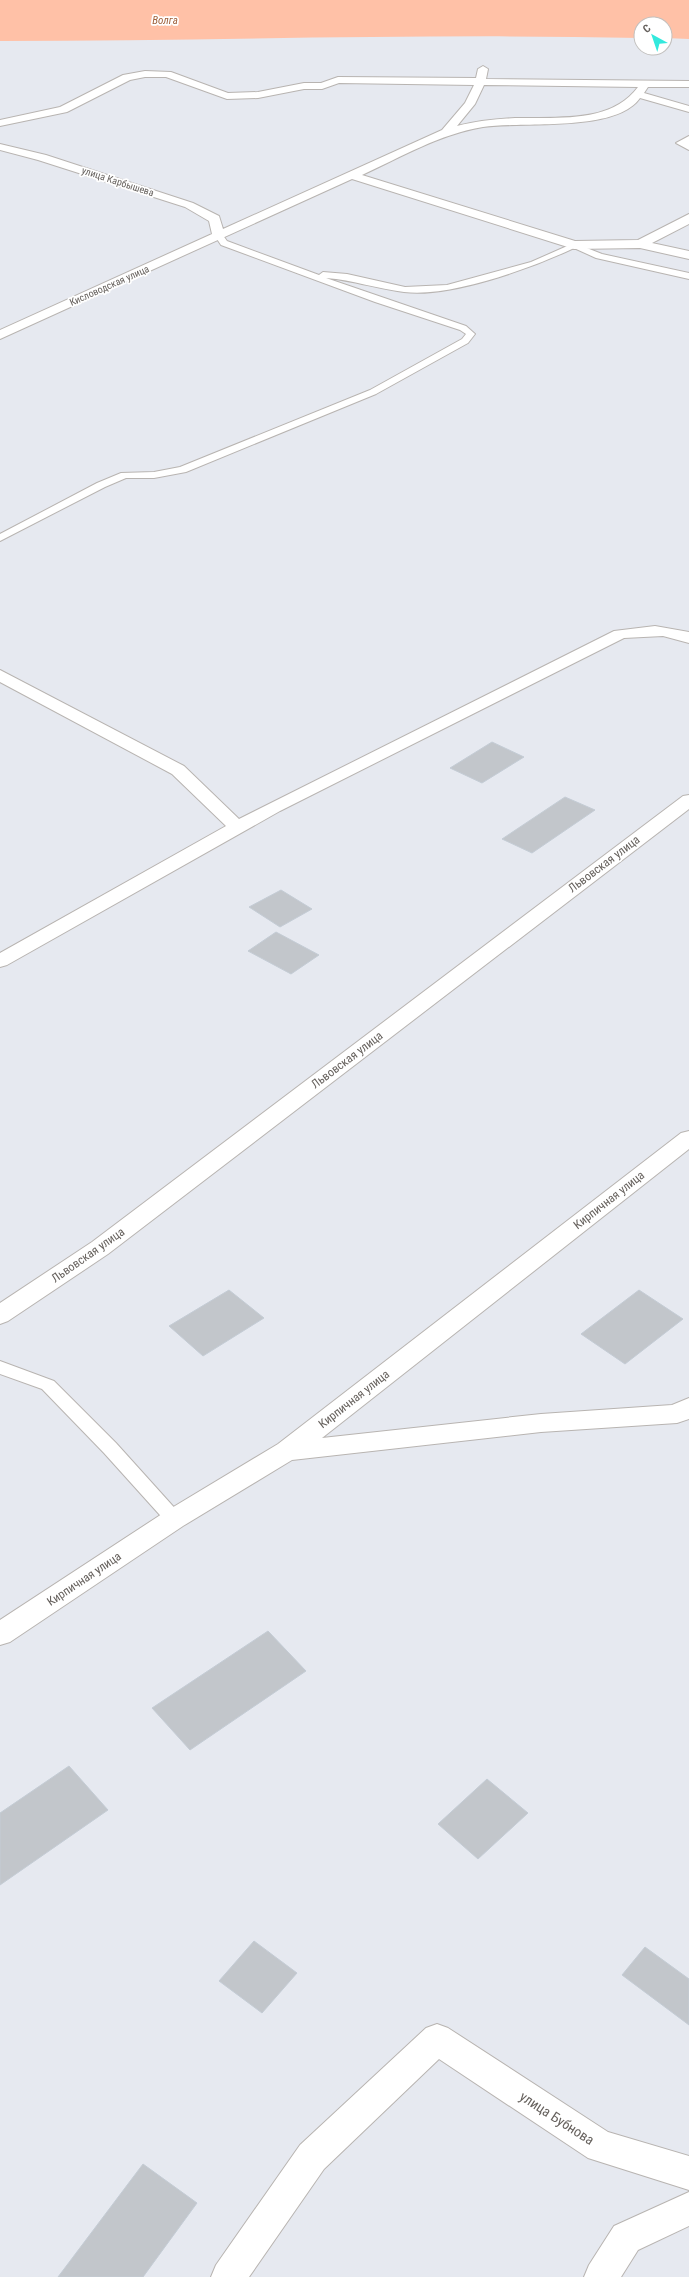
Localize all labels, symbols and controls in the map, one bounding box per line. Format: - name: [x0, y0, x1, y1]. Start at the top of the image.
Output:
- water label: Волга: [152, 14, 178, 27]
- north arrow: [633, 16, 673, 56]
- text: С: [640, 22, 653, 36]
- street label: улица Карбышева: [80, 165, 155, 198]
- street label: Кисловодская улица: [68, 263, 151, 308]
- street label: Львовская улица: [565, 832, 643, 895]
- street label: Львовская улица: [308, 1028, 386, 1091]
- street label: Кирпичная улица: [571, 1168, 647, 1232]
- street label: Львовская улица: [49, 1224, 127, 1285]
- street label: Кирпичная улица: [316, 1367, 392, 1431]
- street label: Кирпичная улица: [44, 1549, 124, 1609]
- street label: улица Бубнова: [517, 2088, 597, 2148]

